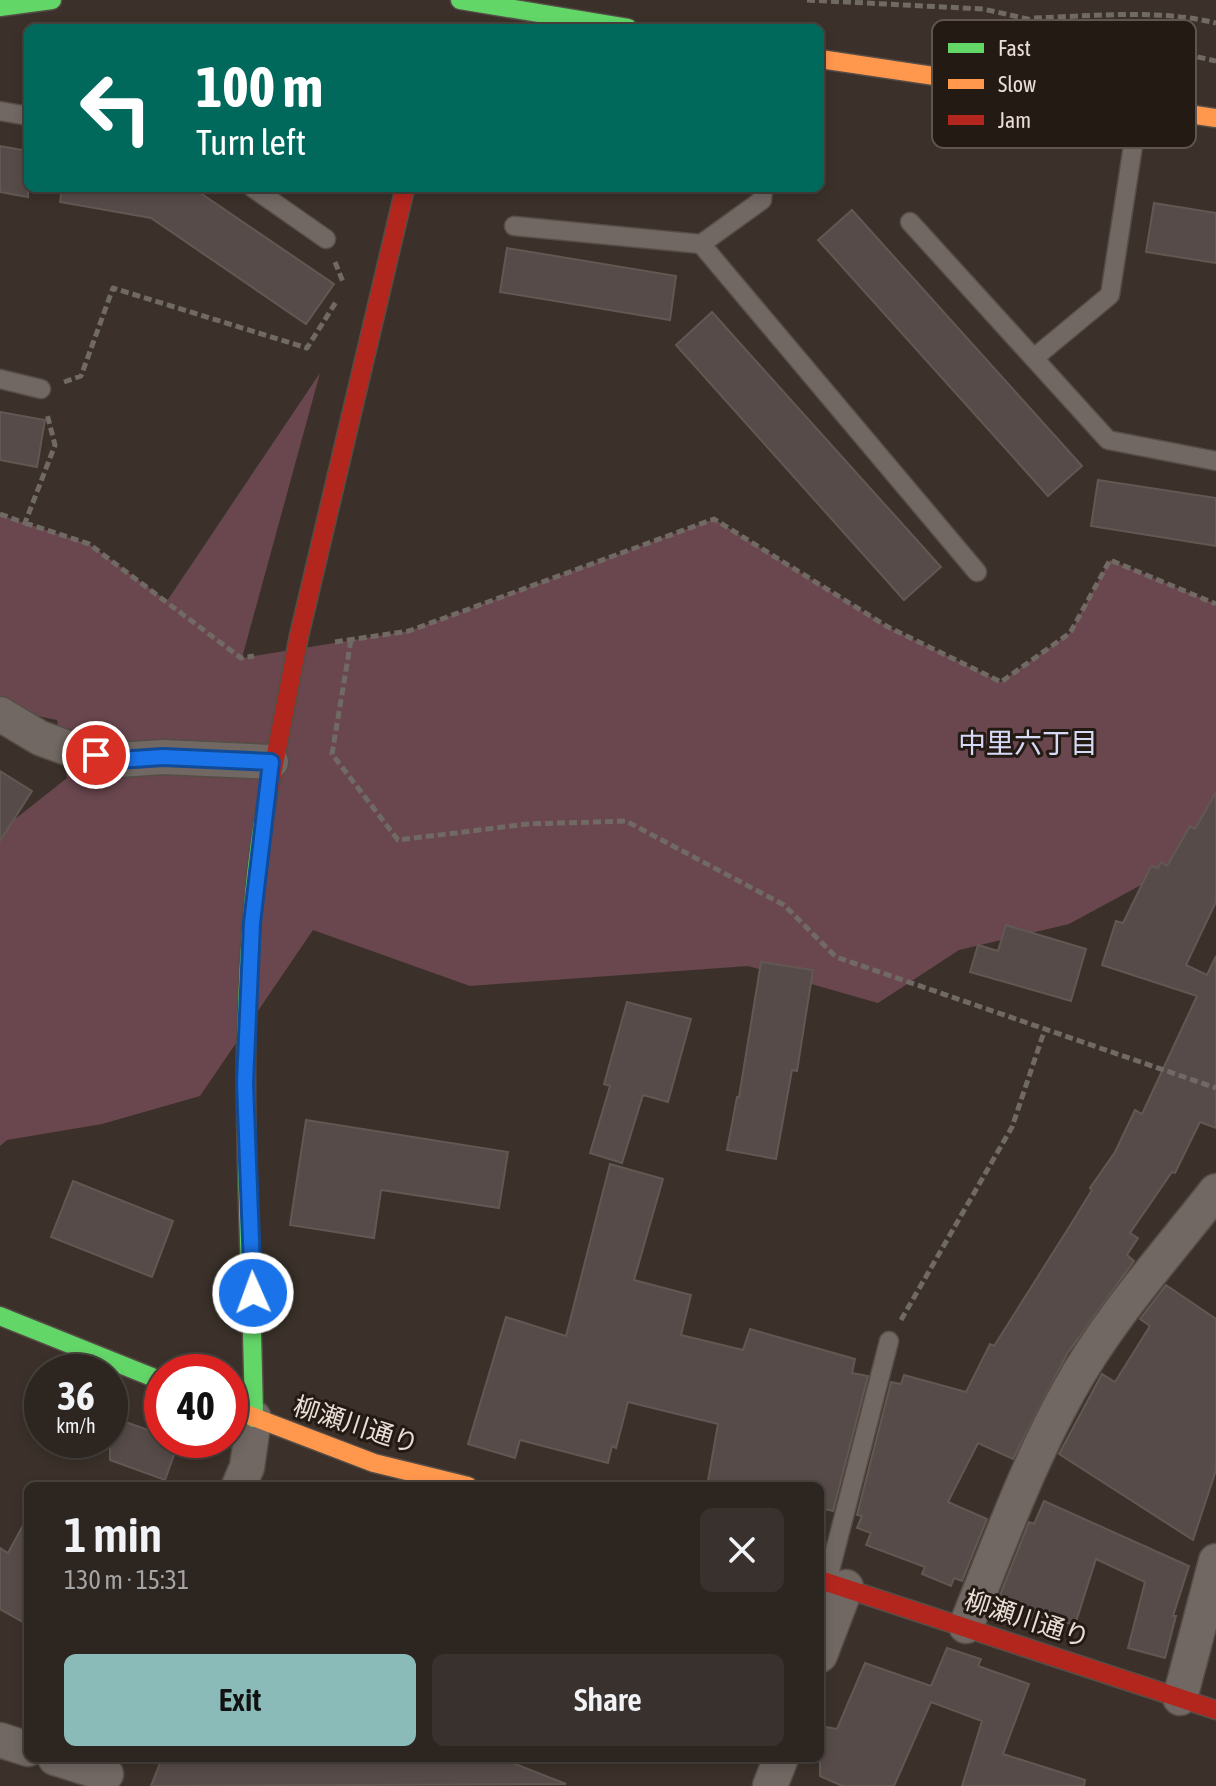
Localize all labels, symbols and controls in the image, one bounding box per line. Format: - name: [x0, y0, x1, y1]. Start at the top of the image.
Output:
- legend: [932, 20, 1196, 148]
- text: Fast: [998, 35, 1031, 61]
- text: 100 m: [196, 55, 323, 119]
- icon: left: [64, 56, 168, 160]
- text: Slow: [998, 71, 1036, 97]
- text: Jam: [998, 107, 1031, 133]
- text: Turn left: [196, 121, 306, 163]
- pin: [62, 721, 130, 789]
- district label: 中里六丁目: [958, 727, 1098, 759]
- icon: arrive: [74, 733, 118, 777]
- position arrow: [211, 1251, 295, 1335]
- speed limit sign: 40: [144, 1354, 248, 1458]
- text: 36: [57, 1373, 95, 1418]
- street label: 柳瀬川通り: [290, 1391, 422, 1459]
- text: km/h: [56, 1414, 96, 1437]
- text: 1 min: [64, 1507, 162, 1562]
- button: close: [700, 1508, 784, 1592]
- text: 130 m · 15:31: [64, 1565, 189, 1595]
- street label: 柳瀬川通り: [961, 1585, 1093, 1653]
- button: Exit: [64, 1654, 416, 1746]
- button: Share: [432, 1654, 784, 1746]

